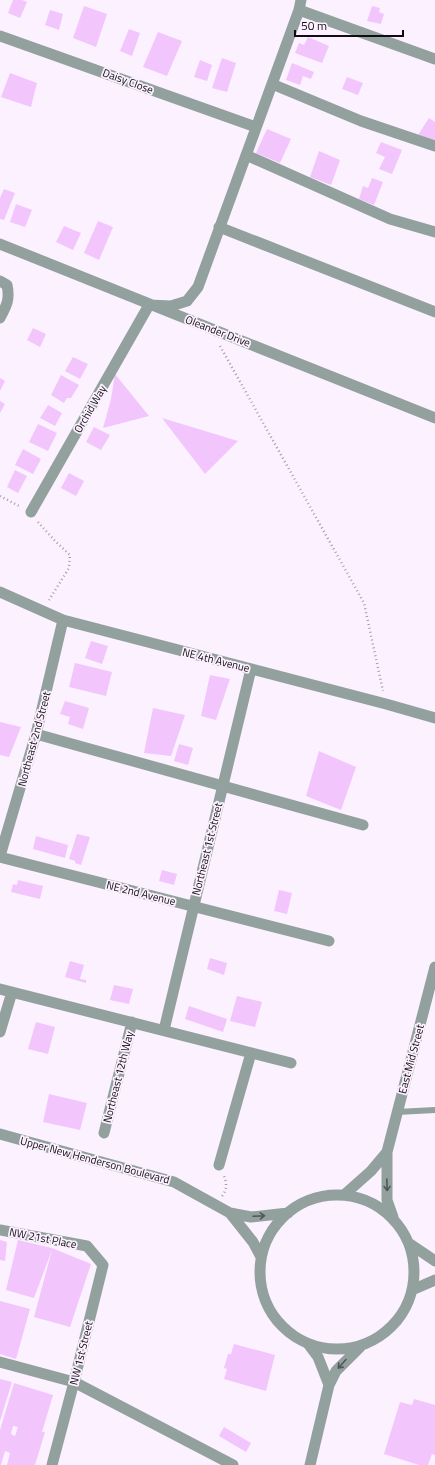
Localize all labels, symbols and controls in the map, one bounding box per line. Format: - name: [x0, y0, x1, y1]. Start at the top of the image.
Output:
- scale bar: [295, 12, 403, 38]
- text: 50 m: [301, 16, 327, 35]
- street label: Daisy Close: [100, 64, 156, 98]
- street label: Oleander Drive: [183, 311, 253, 351]
- street label: Orchid Way: [70, 382, 110, 436]
- street label: NE 4th Avenue: [181, 644, 252, 676]
- street label: Northeast 2nd Street: [14, 690, 54, 788]
- street label: Northeast 1st Street: [188, 801, 226, 897]
- street label: NE 2nd Avenue: [105, 877, 178, 909]
- street label: East Mid Street: [394, 1022, 428, 1095]
- street label: Northeast 12th Way: [99, 1029, 137, 1125]
- street label: Upper New Henderson Boulevard: [19, 1132, 172, 1188]
- one-way arrow: [383, 1178, 391, 1191]
- one-way arrow: [252, 1212, 265, 1220]
- street label: NW 21st Place: [8, 1224, 78, 1252]
- street label: NW 1st Street: [65, 1319, 97, 1387]
- one-way arrow: [337, 1359, 347, 1369]

